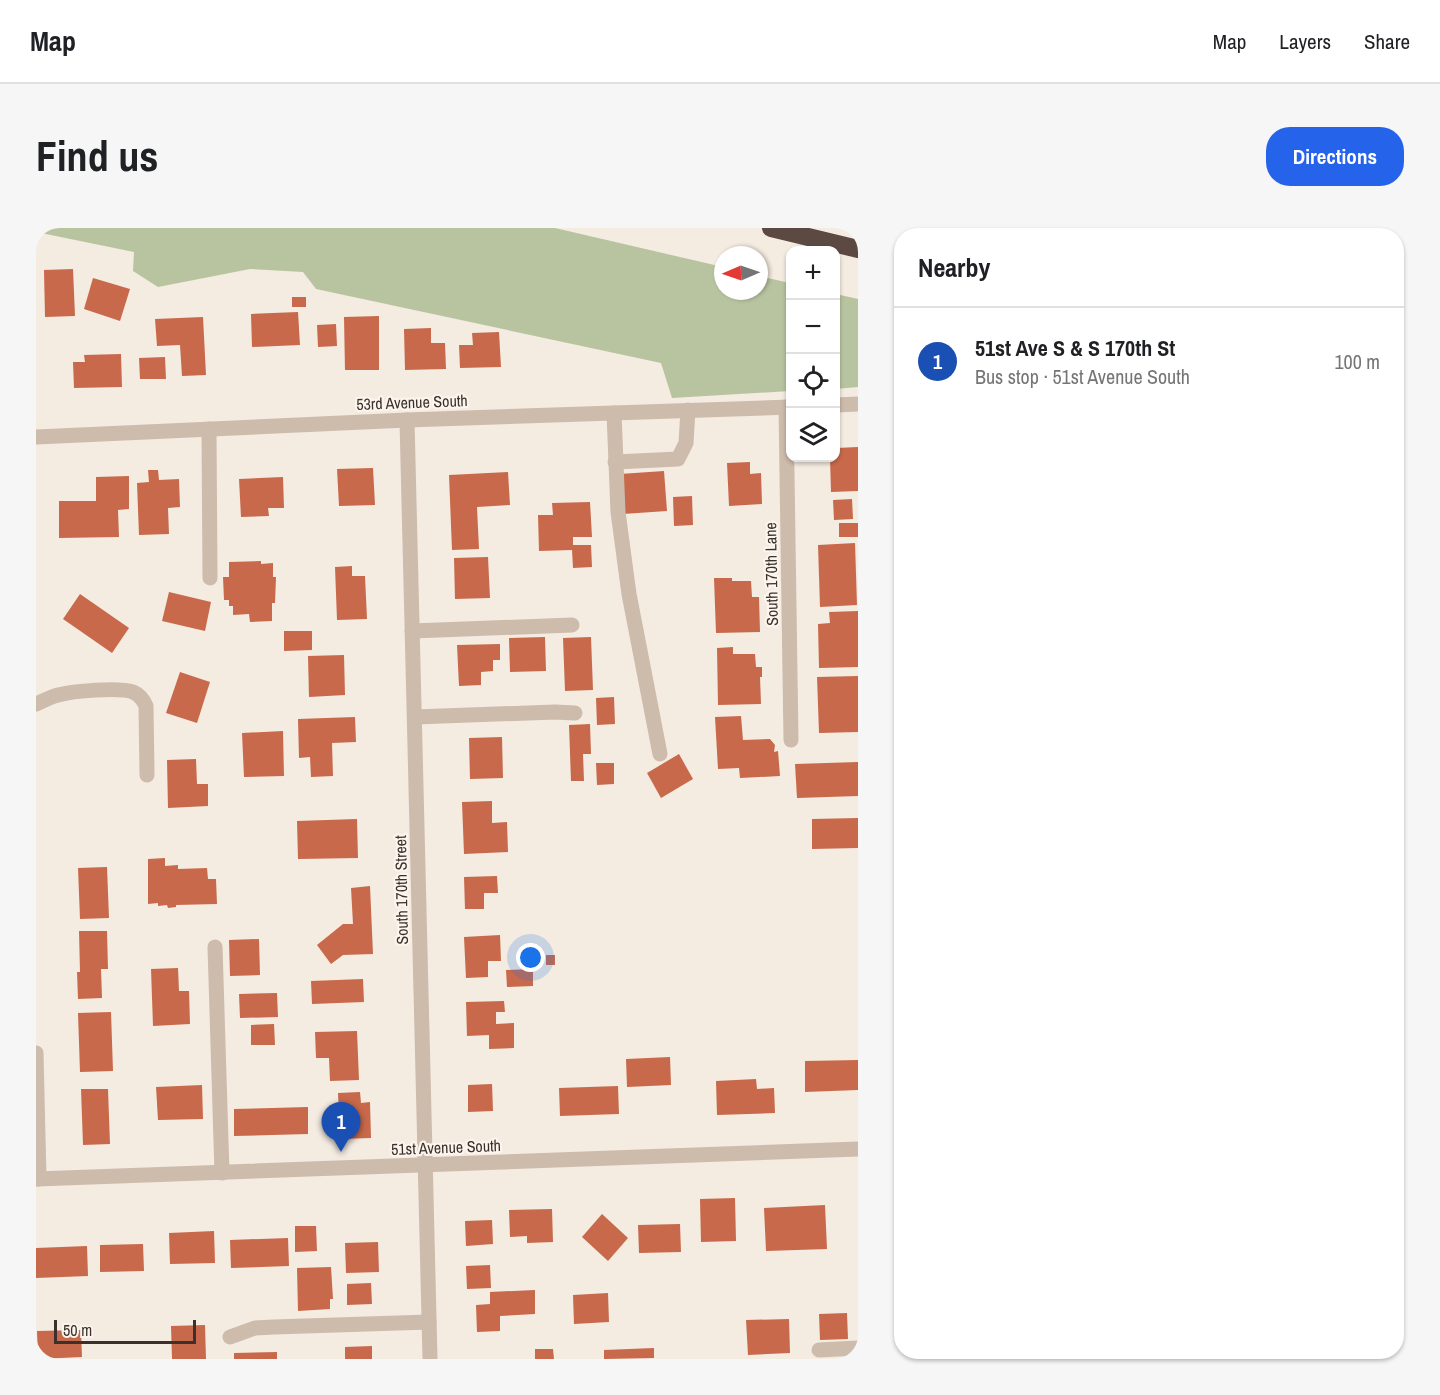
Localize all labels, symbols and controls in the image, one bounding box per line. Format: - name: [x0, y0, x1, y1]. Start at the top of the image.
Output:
- text: Map: [30, 22, 76, 60]
- text: Map: [1213, 27, 1246, 56]
- text: Layers: [1279, 27, 1331, 56]
- text: Share: [1364, 27, 1410, 56]
- button: Directions: [1266, 127, 1404, 186]
- text: Find us: [36, 128, 158, 184]
- north arrow: [714, 246, 768, 300]
- map controls: [786, 246, 840, 462]
- button: +: [786, 246, 840, 300]
- text: Nearby: [918, 250, 990, 285]
- button: −: [786, 300, 840, 354]
- text: 51st Ave S & S 170th St: [975, 333, 1175, 363]
- text: 1: [933, 348, 942, 375]
- text: 100 m: [1334, 348, 1380, 375]
- button: locate: [786, 354, 840, 408]
- text: Bus stop · 51st Avenue South: [975, 363, 1190, 390]
- street label: 53rd Avenue South: [356, 389, 468, 415]
- button: layers: [786, 408, 840, 462]
- street label: South 170th Lane: [759, 522, 783, 626]
- street label: South 170th Street: [389, 835, 413, 945]
- your location: [516, 943, 545, 972]
- pin: 1: [322, 1102, 360, 1152]
- street label: 51st Avenue South: [391, 1134, 501, 1160]
- scale bar: [54, 1317, 196, 1344]
- text: 50 m: [63, 1319, 92, 1341]

